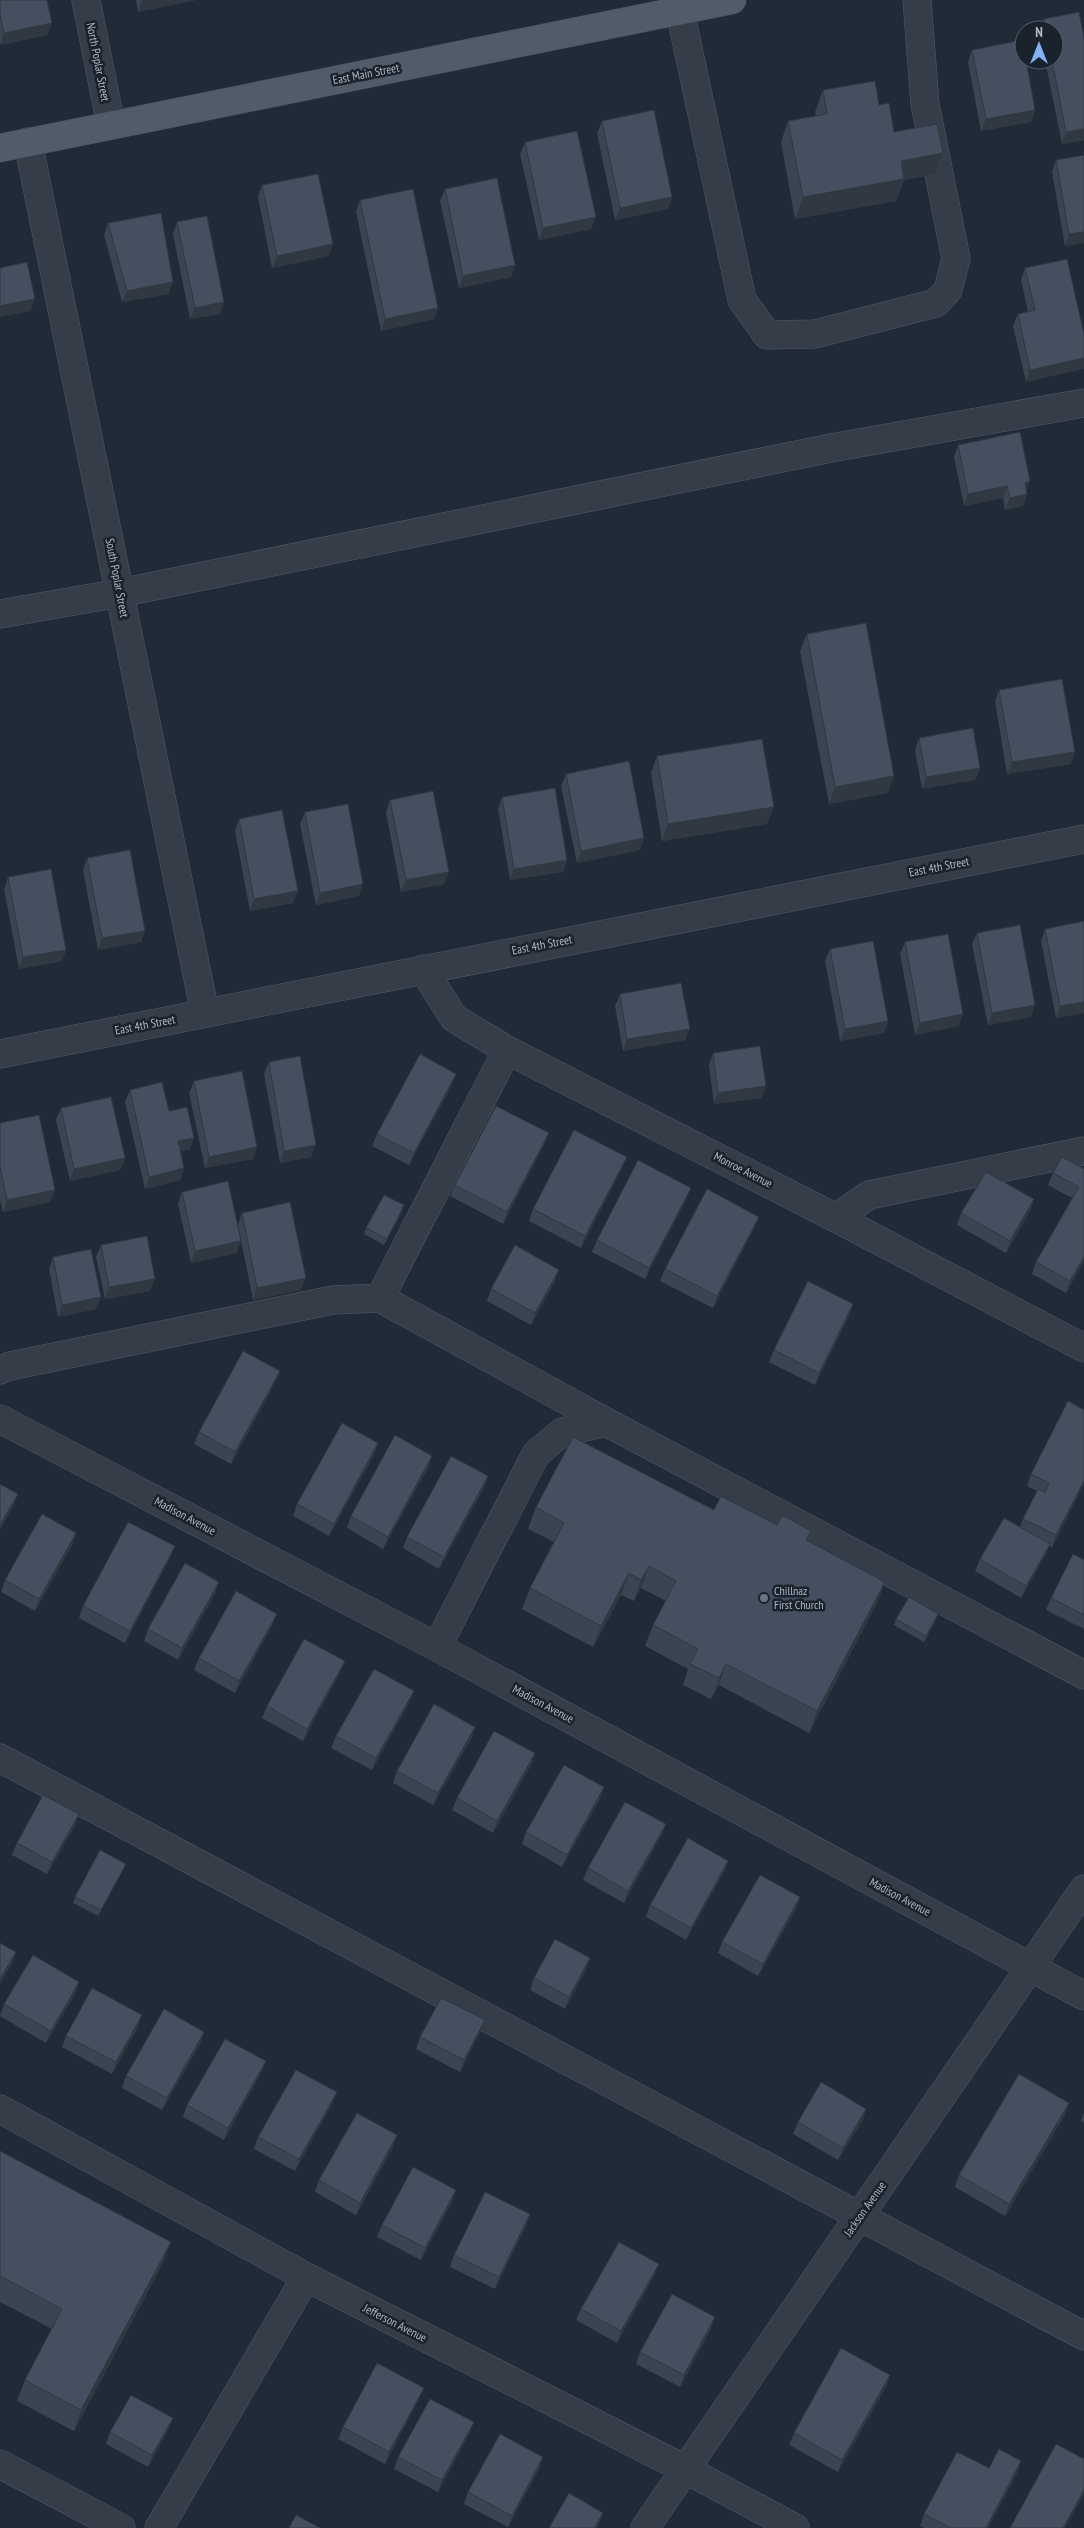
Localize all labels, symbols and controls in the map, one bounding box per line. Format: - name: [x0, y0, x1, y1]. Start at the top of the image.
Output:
- north arrow: [1014, 20, 1064, 70]
- street label: North Poplar Street: [83, 21, 114, 103]
- text: N: [1035, 23, 1043, 41]
- street label: East Main Street: [331, 60, 401, 87]
- street label: South Poplar Street: [102, 537, 133, 619]
- street label: East 4th Street: [907, 853, 971, 880]
- street label: East 4th Street: [510, 931, 574, 958]
- street label: East 4th Street: [113, 1011, 177, 1038]
- street label: Monroe Avenue: [711, 1148, 775, 1191]
- street label: Madison Avenue: [152, 1493, 219, 1538]
- place label: Chillnaz First Church: [774, 1583, 824, 1612]
- marker: Chillnaz First Church: [758, 1592, 770, 1604]
- street label: Madison Avenue: [510, 1681, 577, 1726]
- street label: Madison Avenue: [867, 1874, 934, 1919]
- street label: Jackson Avenue: [840, 2178, 889, 2240]
- street label: Jefferson Avenue: [360, 2300, 430, 2345]

